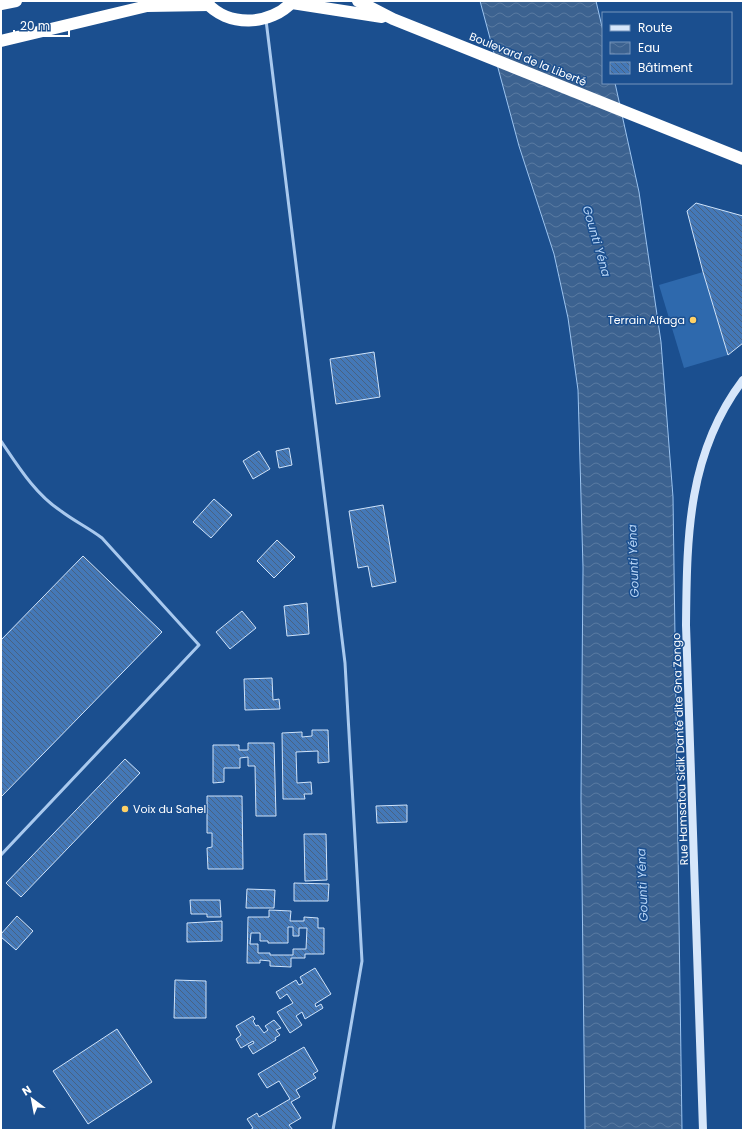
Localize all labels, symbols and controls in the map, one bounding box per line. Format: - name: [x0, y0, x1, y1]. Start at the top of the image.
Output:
- scale bar: [14, 12, 69, 38]
- legend: [602, 12, 732, 84]
- text: 20 m: [20, 17, 50, 34]
- text: Route: [638, 19, 672, 36]
- street label: Boulevard de la Liberté: [467, 28, 589, 90]
- text: Eau: [638, 39, 660, 56]
- text: Bâtiment: [638, 59, 693, 76]
- water label: Gounti Yéna: [579, 203, 615, 279]
- place label: Terrain Alfaga: [608, 312, 685, 328]
- marker: Terrain Alfaga: [688, 315, 698, 325]
- water label: Gounti Yéna: [623, 524, 643, 598]
- street label: Rue Hamsatou Sidik Danté dite Gna Zongo: [668, 633, 692, 865]
- place label: Voix du Sahel: [133, 801, 206, 817]
- marker: Voix du Sahel: [120, 804, 130, 814]
- water label: Gounti Yéna: [632, 848, 652, 922]
- north arrow: [12, 1079, 52, 1119]
- text: N: [19, 1082, 34, 1099]

